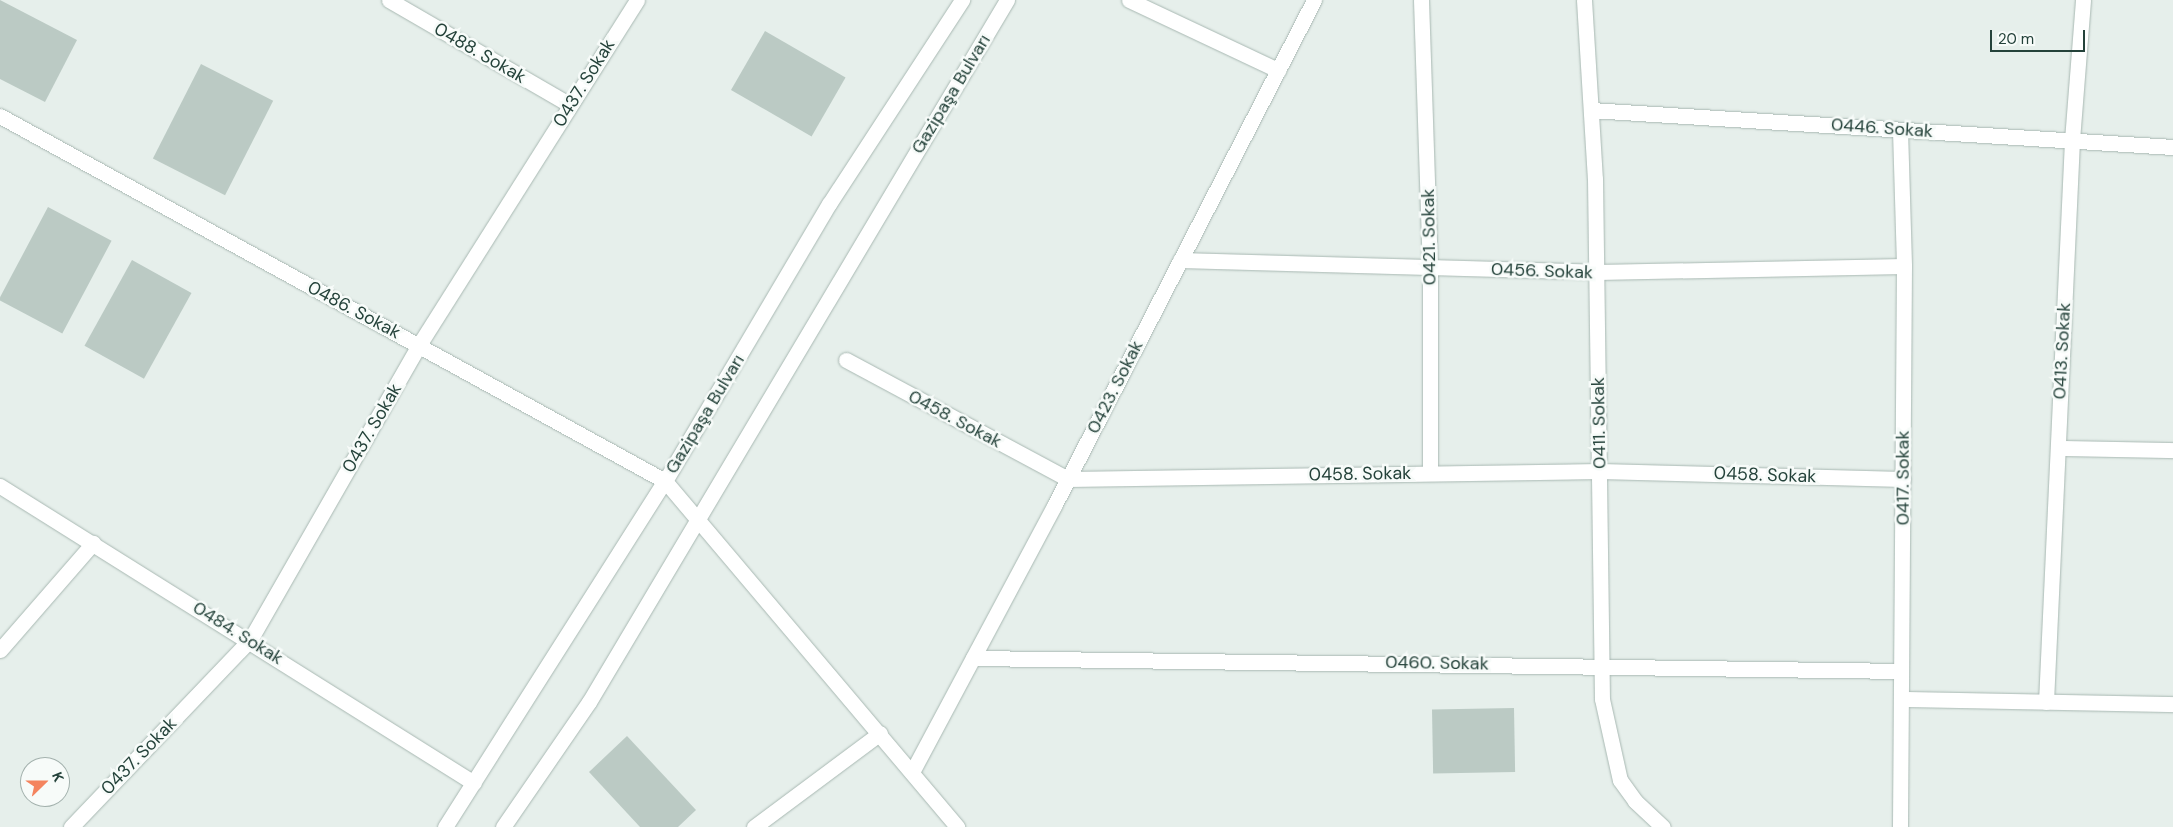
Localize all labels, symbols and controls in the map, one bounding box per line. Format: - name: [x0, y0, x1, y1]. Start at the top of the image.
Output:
- street label: 0488. Sokak: [430, 18, 530, 88]
- scale bar: [1993, 20, 2088, 52]
- text: 20 m: [1998, 29, 2034, 49]
- street label: Gazipaşa Bulvarı: [907, 30, 995, 158]
- street label: 0437. Sokak: [548, 35, 620, 131]
- street label: 0446. Sokak: [1830, 114, 1934, 142]
- street label: 0421. Sokak: [1417, 189, 1441, 285]
- street label: 0456. Sokak: [1491, 258, 1593, 284]
- street label: 0486. Sokak: [304, 276, 404, 344]
- street label: 0413. Sokak: [2049, 302, 2075, 400]
- street label: 0423. Sokak: [1082, 337, 1148, 437]
- street label: Gazipaşa Bulvarı: [661, 350, 749, 478]
- street label: 0411. Sokak: [1587, 377, 1611, 469]
- street label: 0437. Sokak: [338, 380, 406, 476]
- street label: 0458. Sokak: [905, 385, 1005, 453]
- street label: 0417. Sokak: [1892, 431, 1914, 525]
- street label: 0458. Sokak: [1309, 462, 1411, 486]
- street label: 0458. Sokak: [1713, 462, 1817, 488]
- street label: 0484. Sokak: [189, 597, 287, 669]
- street label: 0460. Sokak: [1385, 651, 1489, 675]
- street label: 0437. Sokak: [97, 713, 181, 799]
- north arrow: [20, 757, 70, 807]
- text: K: [48, 769, 68, 784]

